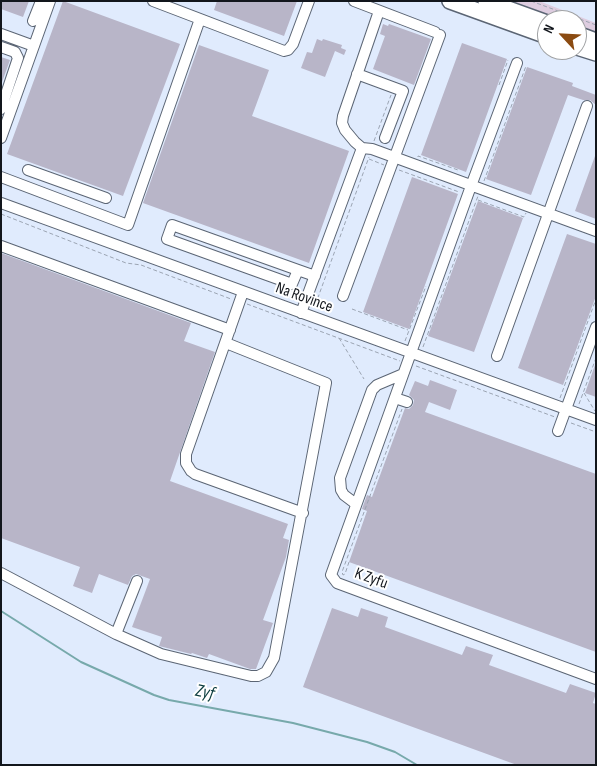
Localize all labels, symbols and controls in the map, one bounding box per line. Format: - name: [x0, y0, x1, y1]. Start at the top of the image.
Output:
- north arrow: [537, 10, 587, 60]
- text: N: [540, 22, 558, 36]
- street label: Na Rovince: [273, 279, 335, 317]
- street label: K Zyfu: [352, 564, 390, 594]
- water label: Zyf: [194, 681, 216, 705]

